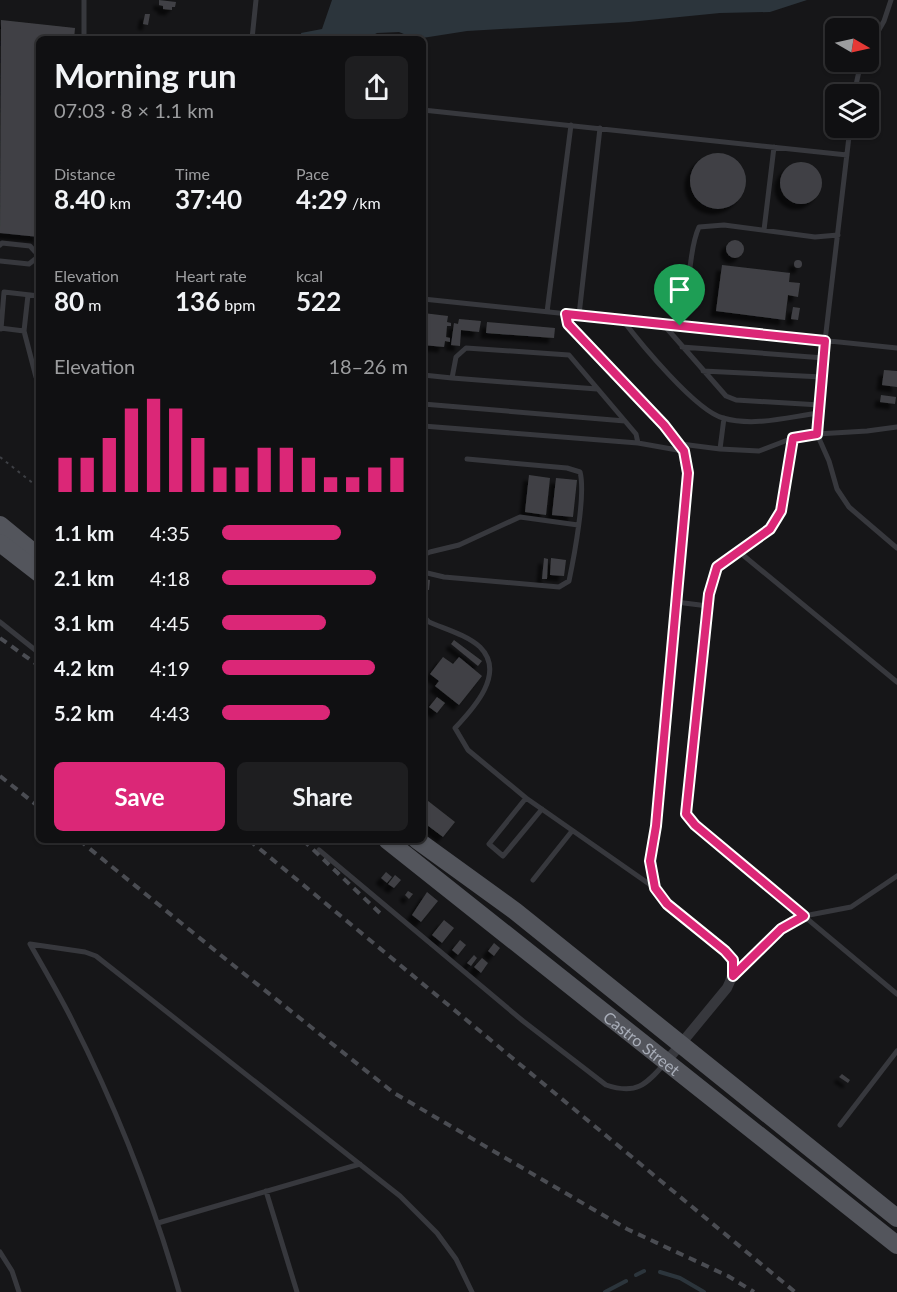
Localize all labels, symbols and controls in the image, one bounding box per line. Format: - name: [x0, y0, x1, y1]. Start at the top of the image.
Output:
- north arrow: [825, 18, 879, 72]
- map controls: [825, 18, 879, 138]
- text: Morning run: [54, 55, 237, 95]
- button: share: [345, 56, 408, 119]
- button: layers: [825, 84, 879, 138]
- text: 07:03 · 8 × 1.1 km: [54, 98, 214, 122]
- text: Distance: [54, 164, 115, 183]
- text: Time: [175, 164, 210, 183]
- text: Pace: [296, 164, 329, 183]
- text: 8.40: [54, 183, 105, 215]
- text: 37:40: [175, 183, 242, 215]
- text: 4:29: [296, 183, 348, 215]
- text: km: [105, 193, 131, 212]
- text: /km: [348, 193, 381, 212]
- pin: [654, 264, 705, 326]
- text: Elevation: [54, 266, 119, 285]
- text: Heart rate: [175, 266, 247, 285]
- text: kcal: [296, 266, 323, 285]
- icon: arrive: [663, 273, 696, 306]
- text: 80: [54, 285, 84, 317]
- text: 136: [175, 285, 220, 317]
- text: 522: [296, 285, 341, 317]
- text: m: [84, 295, 101, 314]
- text: bpm: [220, 295, 255, 314]
- text: Elevation: [54, 354, 135, 378]
- text: 18–26 m: [328, 354, 408, 378]
- text: 1.1 km: [54, 521, 114, 545]
- text: 4:35: [150, 521, 190, 545]
- text: 2.1 km: [54, 566, 114, 590]
- text: 4:18: [150, 566, 190, 590]
- text: 3.1 km: [54, 611, 114, 635]
- text: 4:45: [150, 611, 190, 635]
- text: 4.2 km: [54, 656, 114, 680]
- text: 4:19: [150, 656, 190, 680]
- text: 5.2 km: [54, 701, 114, 725]
- text: 4:43: [150, 701, 190, 725]
- button: Save: [54, 762, 225, 831]
- button: Share: [237, 762, 408, 831]
- street label: Castro Street: [600, 1007, 685, 1079]

